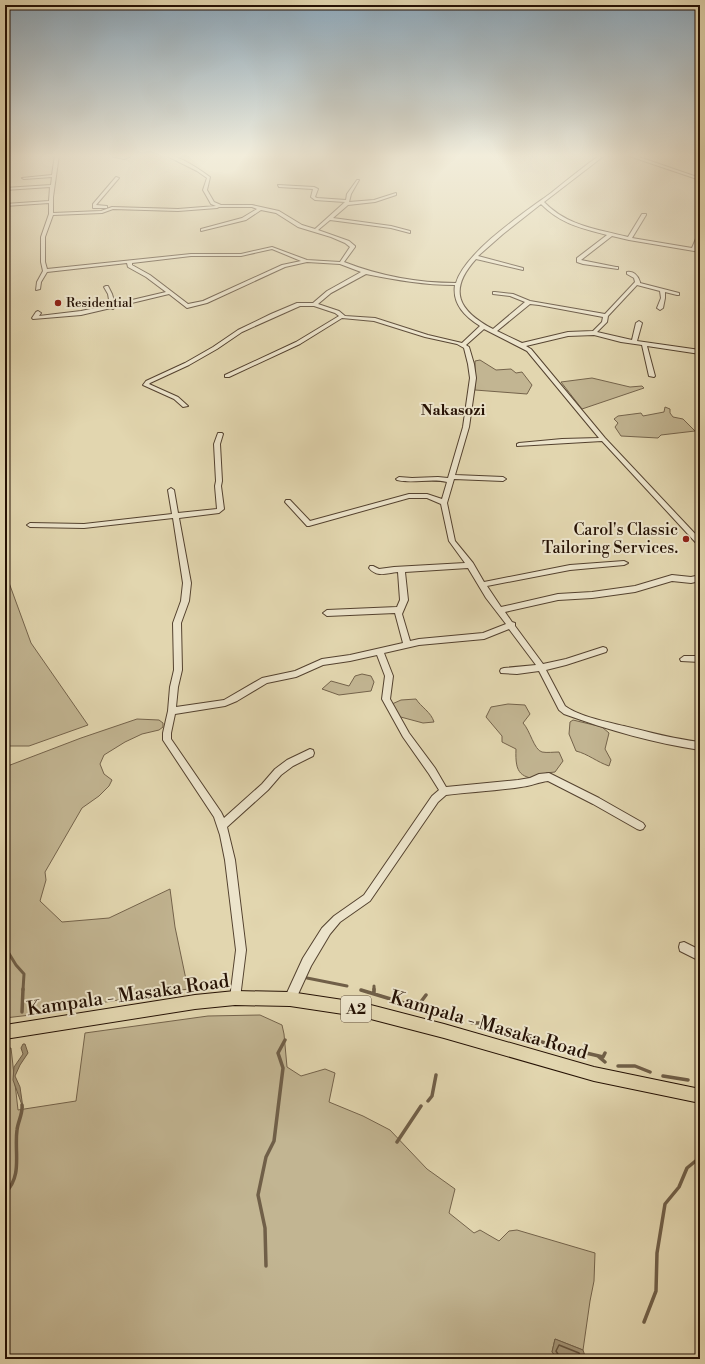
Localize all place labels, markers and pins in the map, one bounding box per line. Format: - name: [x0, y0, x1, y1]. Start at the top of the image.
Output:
- place label: Residential: [66, 295, 133, 311]
- marker: Residential: [53, 298, 63, 308]
- place label: Carol's Classic Tailoring Services.: [542, 520, 678, 558]
- marker: Carol's Classic Tailoring Services.: [681, 534, 691, 544]

